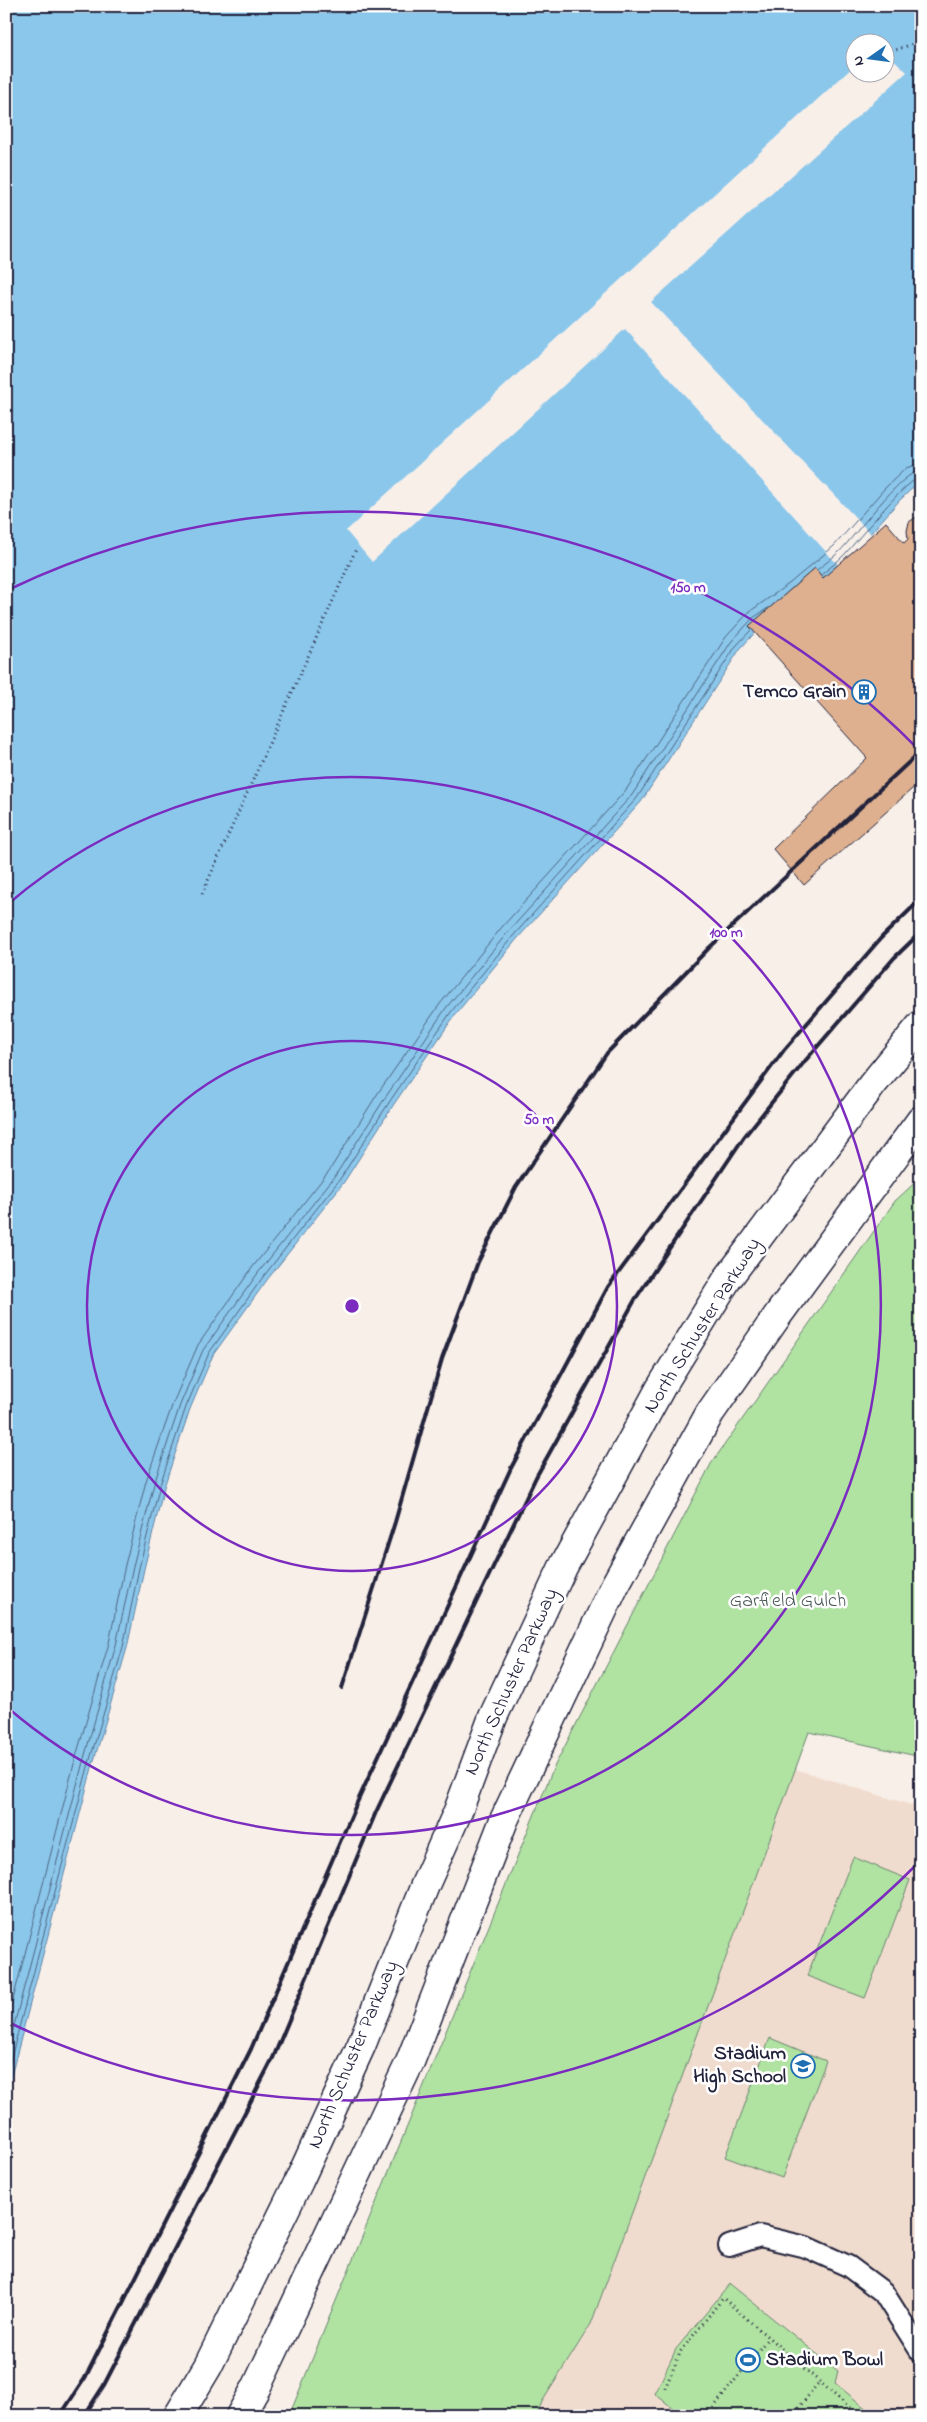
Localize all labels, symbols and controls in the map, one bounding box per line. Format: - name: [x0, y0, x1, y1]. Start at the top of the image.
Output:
- north arrow: [844, 32, 894, 82]
- text: N: [848, 54, 870, 68]
- text: 150 m: [670, 577, 706, 599]
- place label: Temco Grain: [743, 678, 846, 707]
- building icon: Temco Grain: [851, 679, 877, 705]
- text: 100 m: [709, 922, 743, 944]
- text: 50 m: [524, 1109, 555, 1131]
- street label: North Schuster Parkway: [637, 1233, 769, 1419]
- centre of rings: [343, 1297, 361, 1315]
- street label: North Schuster Parkway: [458, 1584, 566, 1780]
- park label: Garfield Gulch: [730, 1587, 846, 1616]
- street label: North Schuster Parkway: [301, 1956, 407, 2154]
- place label: Stadium High School: [693, 2040, 786, 2093]
- school or university icon: Stadium High School: [790, 2053, 816, 2079]
- place label: Stadium Bowl: [766, 2346, 883, 2375]
- sports icon: Stadium Bowl: [735, 2347, 761, 2373]

